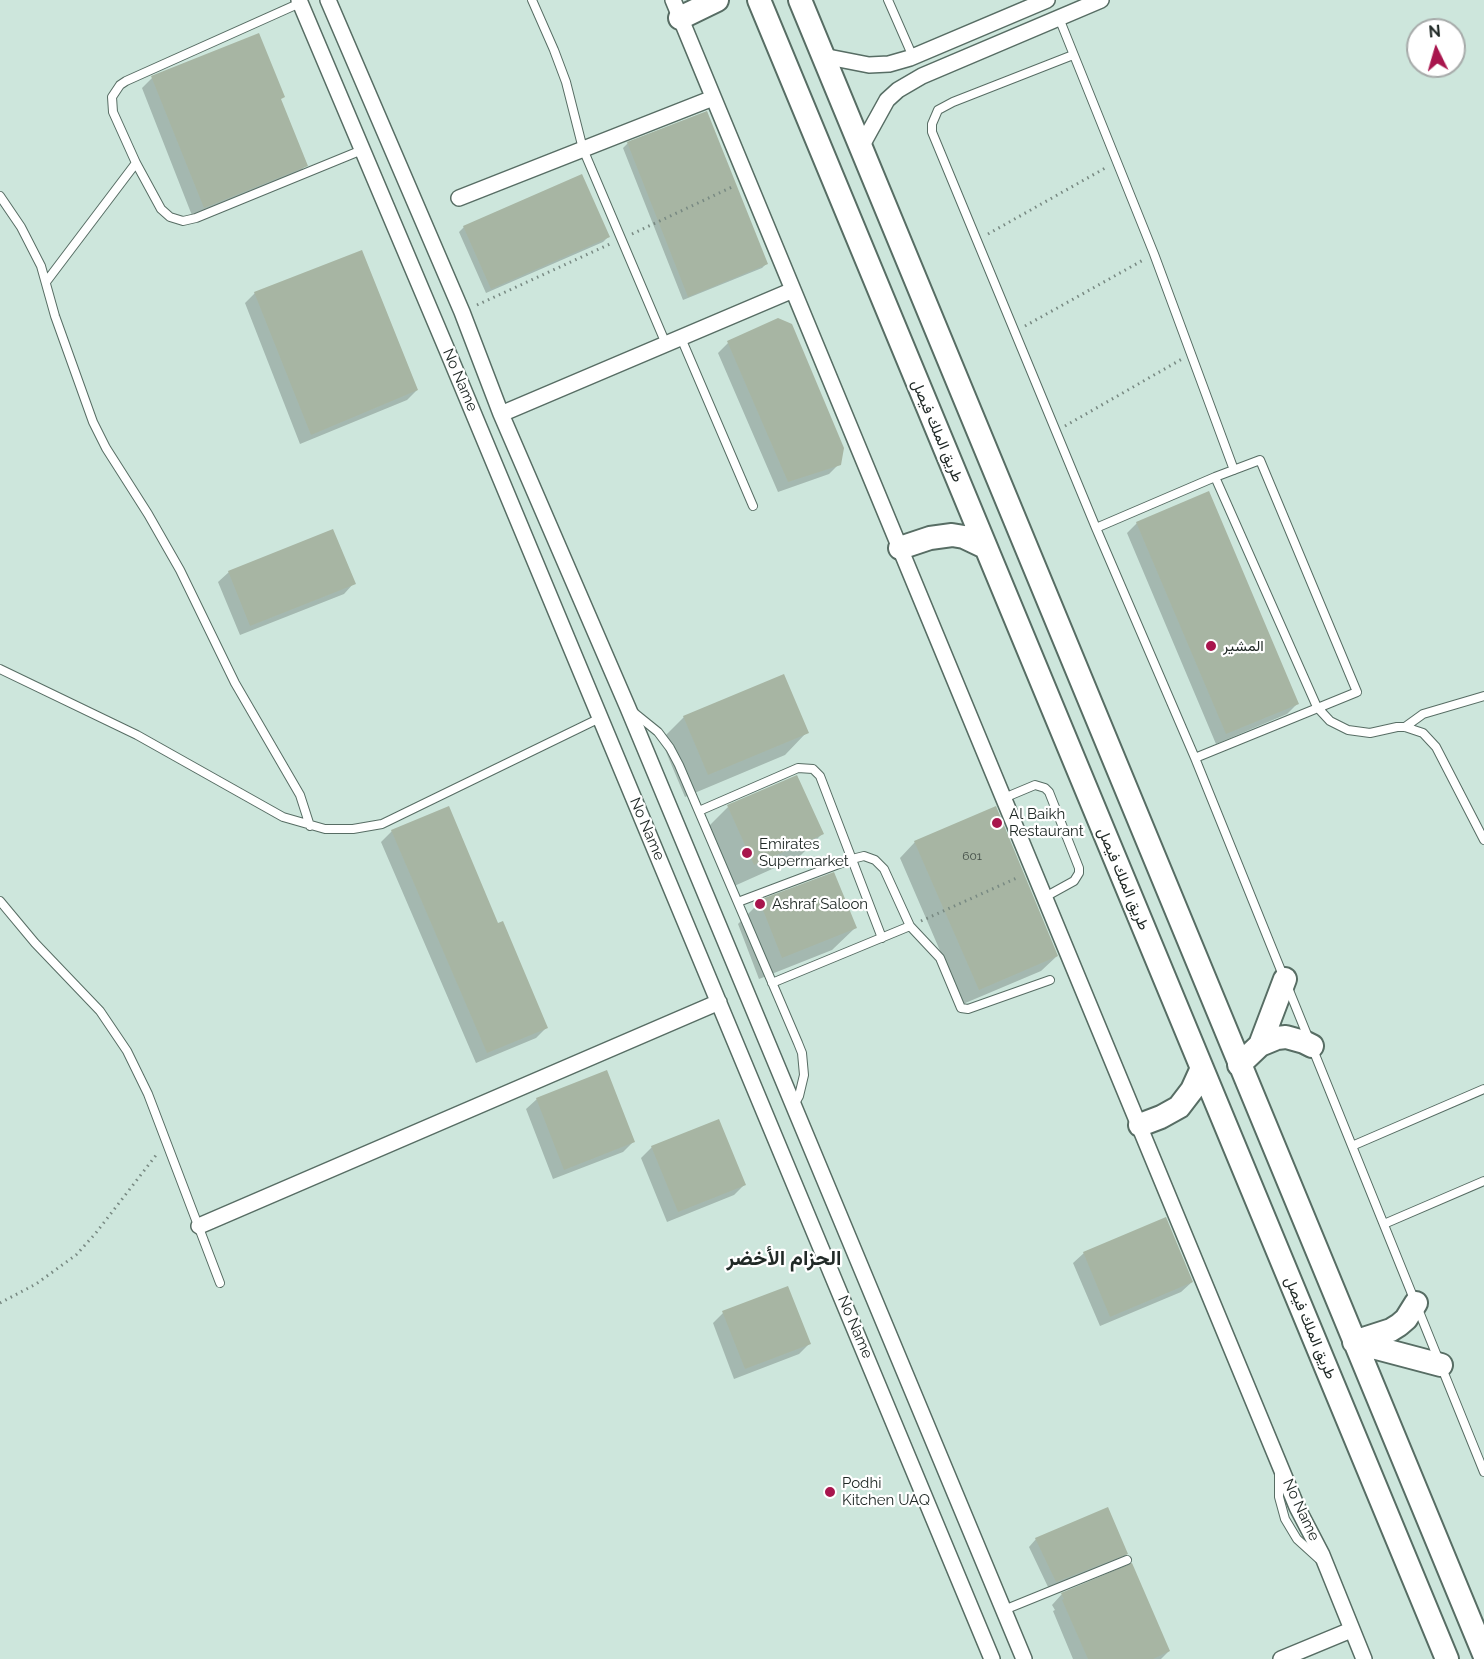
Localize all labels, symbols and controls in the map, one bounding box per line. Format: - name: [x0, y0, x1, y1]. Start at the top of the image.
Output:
- north arrow: [1406, 18, 1466, 78]
- text: N: [1428, 22, 1441, 42]
- street label: No Name: [439, 346, 481, 414]
- street label: طريق الملك فيصل: [907, 377, 967, 485]
- place label: المشير: [1223, 637, 1264, 655]
- marker: المشير: [1204, 639, 1218, 653]
- street label: No Name: [626, 795, 668, 863]
- place label: Al Baikh Restaurant: [1009, 805, 1084, 840]
- marker: Al Baikh Restaurant: [990, 816, 1004, 830]
- street label: طريق الملك فيصل: [1093, 825, 1153, 933]
- place label: Emirates Supermarket: [759, 835, 849, 870]
- marker: Emirates Supermarket: [740, 846, 754, 860]
- house number: 601: [962, 849, 982, 863]
- place label: Ashraf Saloon: [772, 895, 868, 913]
- marker: Ashraf Saloon: [753, 897, 767, 911]
- district label: الحزام الأخضر: [727, 1246, 841, 1272]
- street label: طريق الملك فيصل: [1280, 1274, 1340, 1382]
- street label: No Name: [834, 1293, 876, 1361]
- place label: Podhi Kitchen UAQ: [842, 1474, 930, 1509]
- street label: No Name: [1279, 1476, 1323, 1544]
- marker: Podhi Kitchen UAQ: [823, 1485, 837, 1499]

